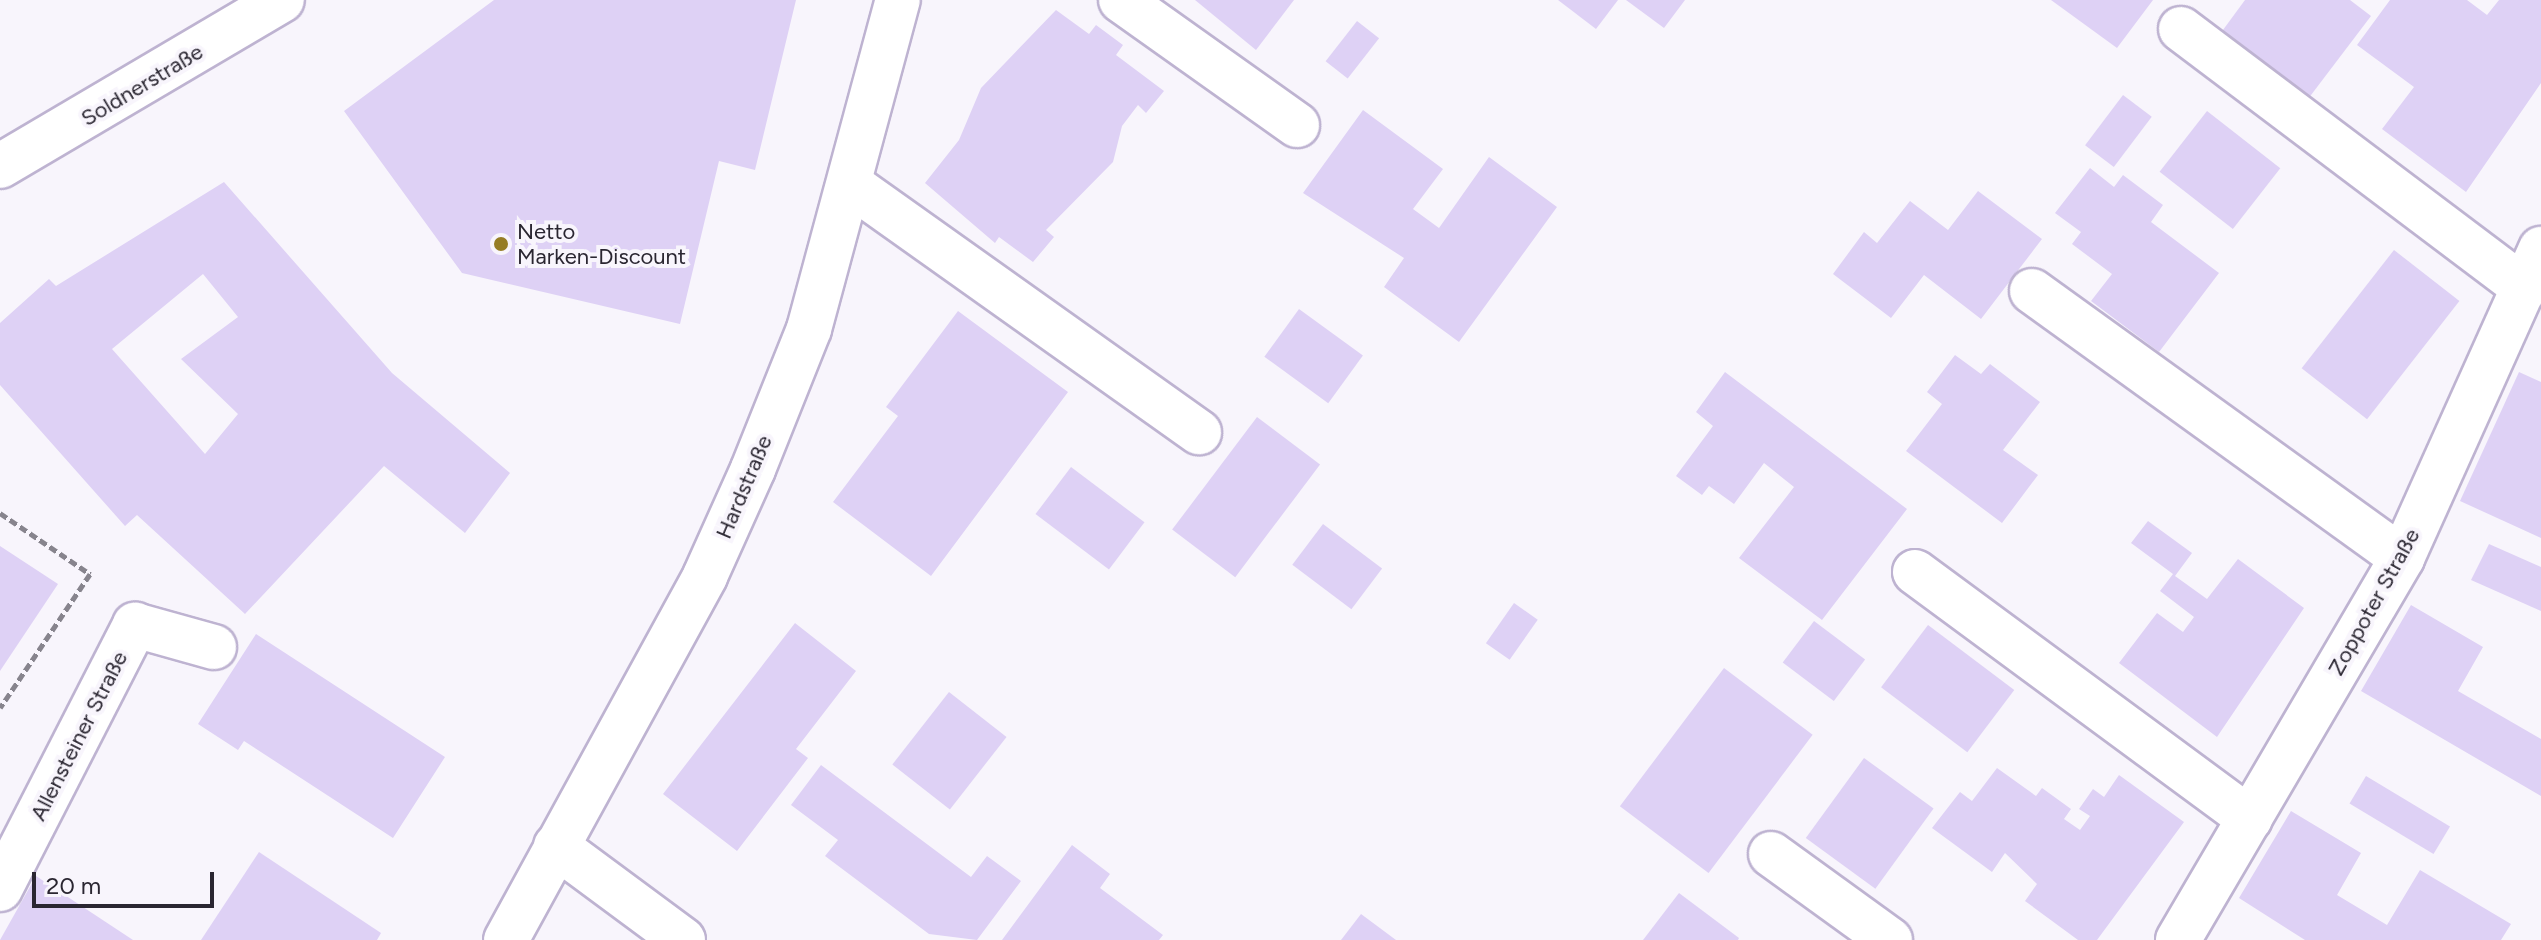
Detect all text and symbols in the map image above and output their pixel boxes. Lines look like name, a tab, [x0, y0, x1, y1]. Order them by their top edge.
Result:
street label: Soldnerstraße	[76, 38, 208, 132]
place label: Netto Marken-Discount	[517, 218, 686, 270]
marker: Netto Marken-Discount	[492, 235, 510, 253]
street label: Hardstraße	[710, 431, 778, 543]
street label: Zoppoter Straße	[2323, 524, 2425, 680]
street label: Allensteiner Straße	[25, 647, 133, 825]
scale bar	[36, 856, 218, 906]
text: 20 m	[46, 871, 101, 900]

